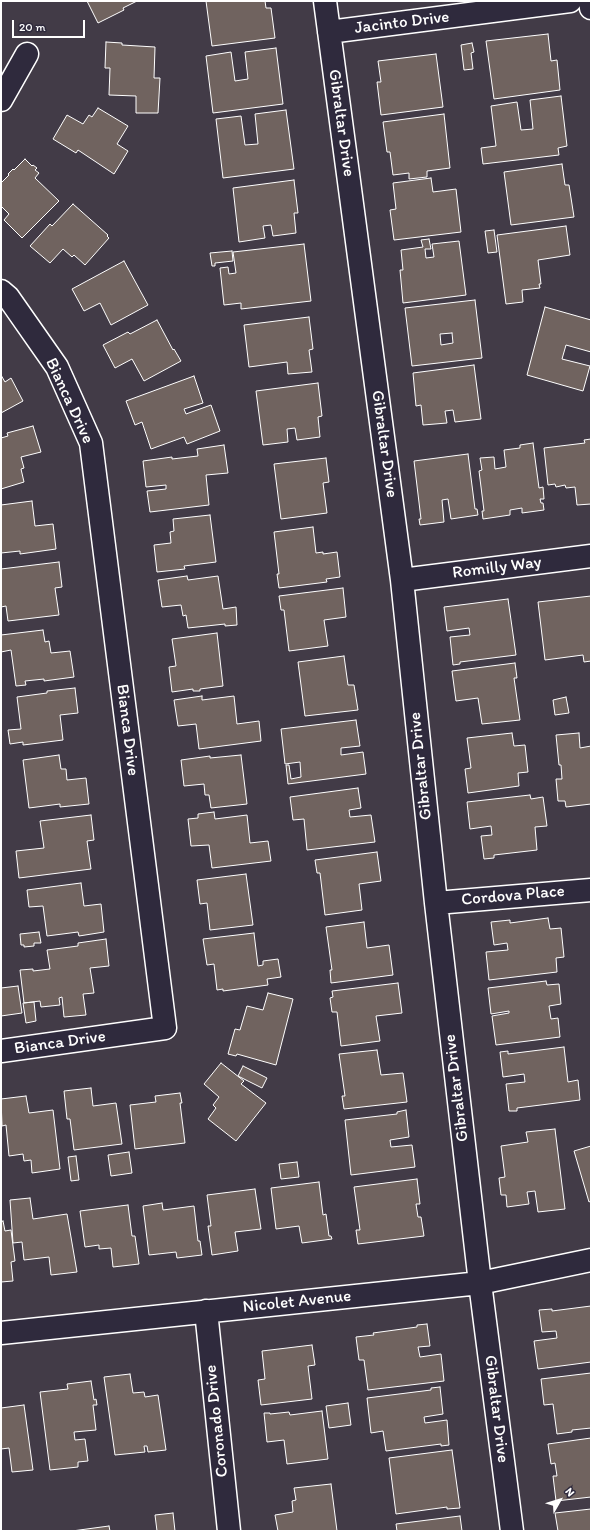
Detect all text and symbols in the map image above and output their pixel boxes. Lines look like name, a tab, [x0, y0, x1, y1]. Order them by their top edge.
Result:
street label: Jacinto Drive	[353, 7, 451, 39]
scale bar	[14, 12, 87, 38]
text: 20 m	[19, 20, 46, 34]
street label: Gibraltar Drive	[323, 68, 359, 178]
street label: Bianca Drive	[40, 355, 98, 447]
street label: Gibraltar Drive	[366, 389, 402, 499]
street label: Romilly Way	[451, 552, 543, 584]
street label: Bianca Drive	[111, 683, 143, 777]
street label: Gibraltar Drive	[405, 711, 437, 821]
street label: Cordova Place	[460, 881, 566, 911]
street label: Bianca Drive	[13, 1026, 107, 1060]
street label: Gibraltar Drive	[440, 1033, 474, 1143]
street label: Nicolet Avenue	[242, 1286, 352, 1318]
street label: Gibraltar Drive	[479, 1354, 513, 1464]
street label: Coronado Drive	[201, 1364, 233, 1478]
north arrow	[540, 1480, 580, 1520]
text: N	[562, 1485, 577, 1499]

